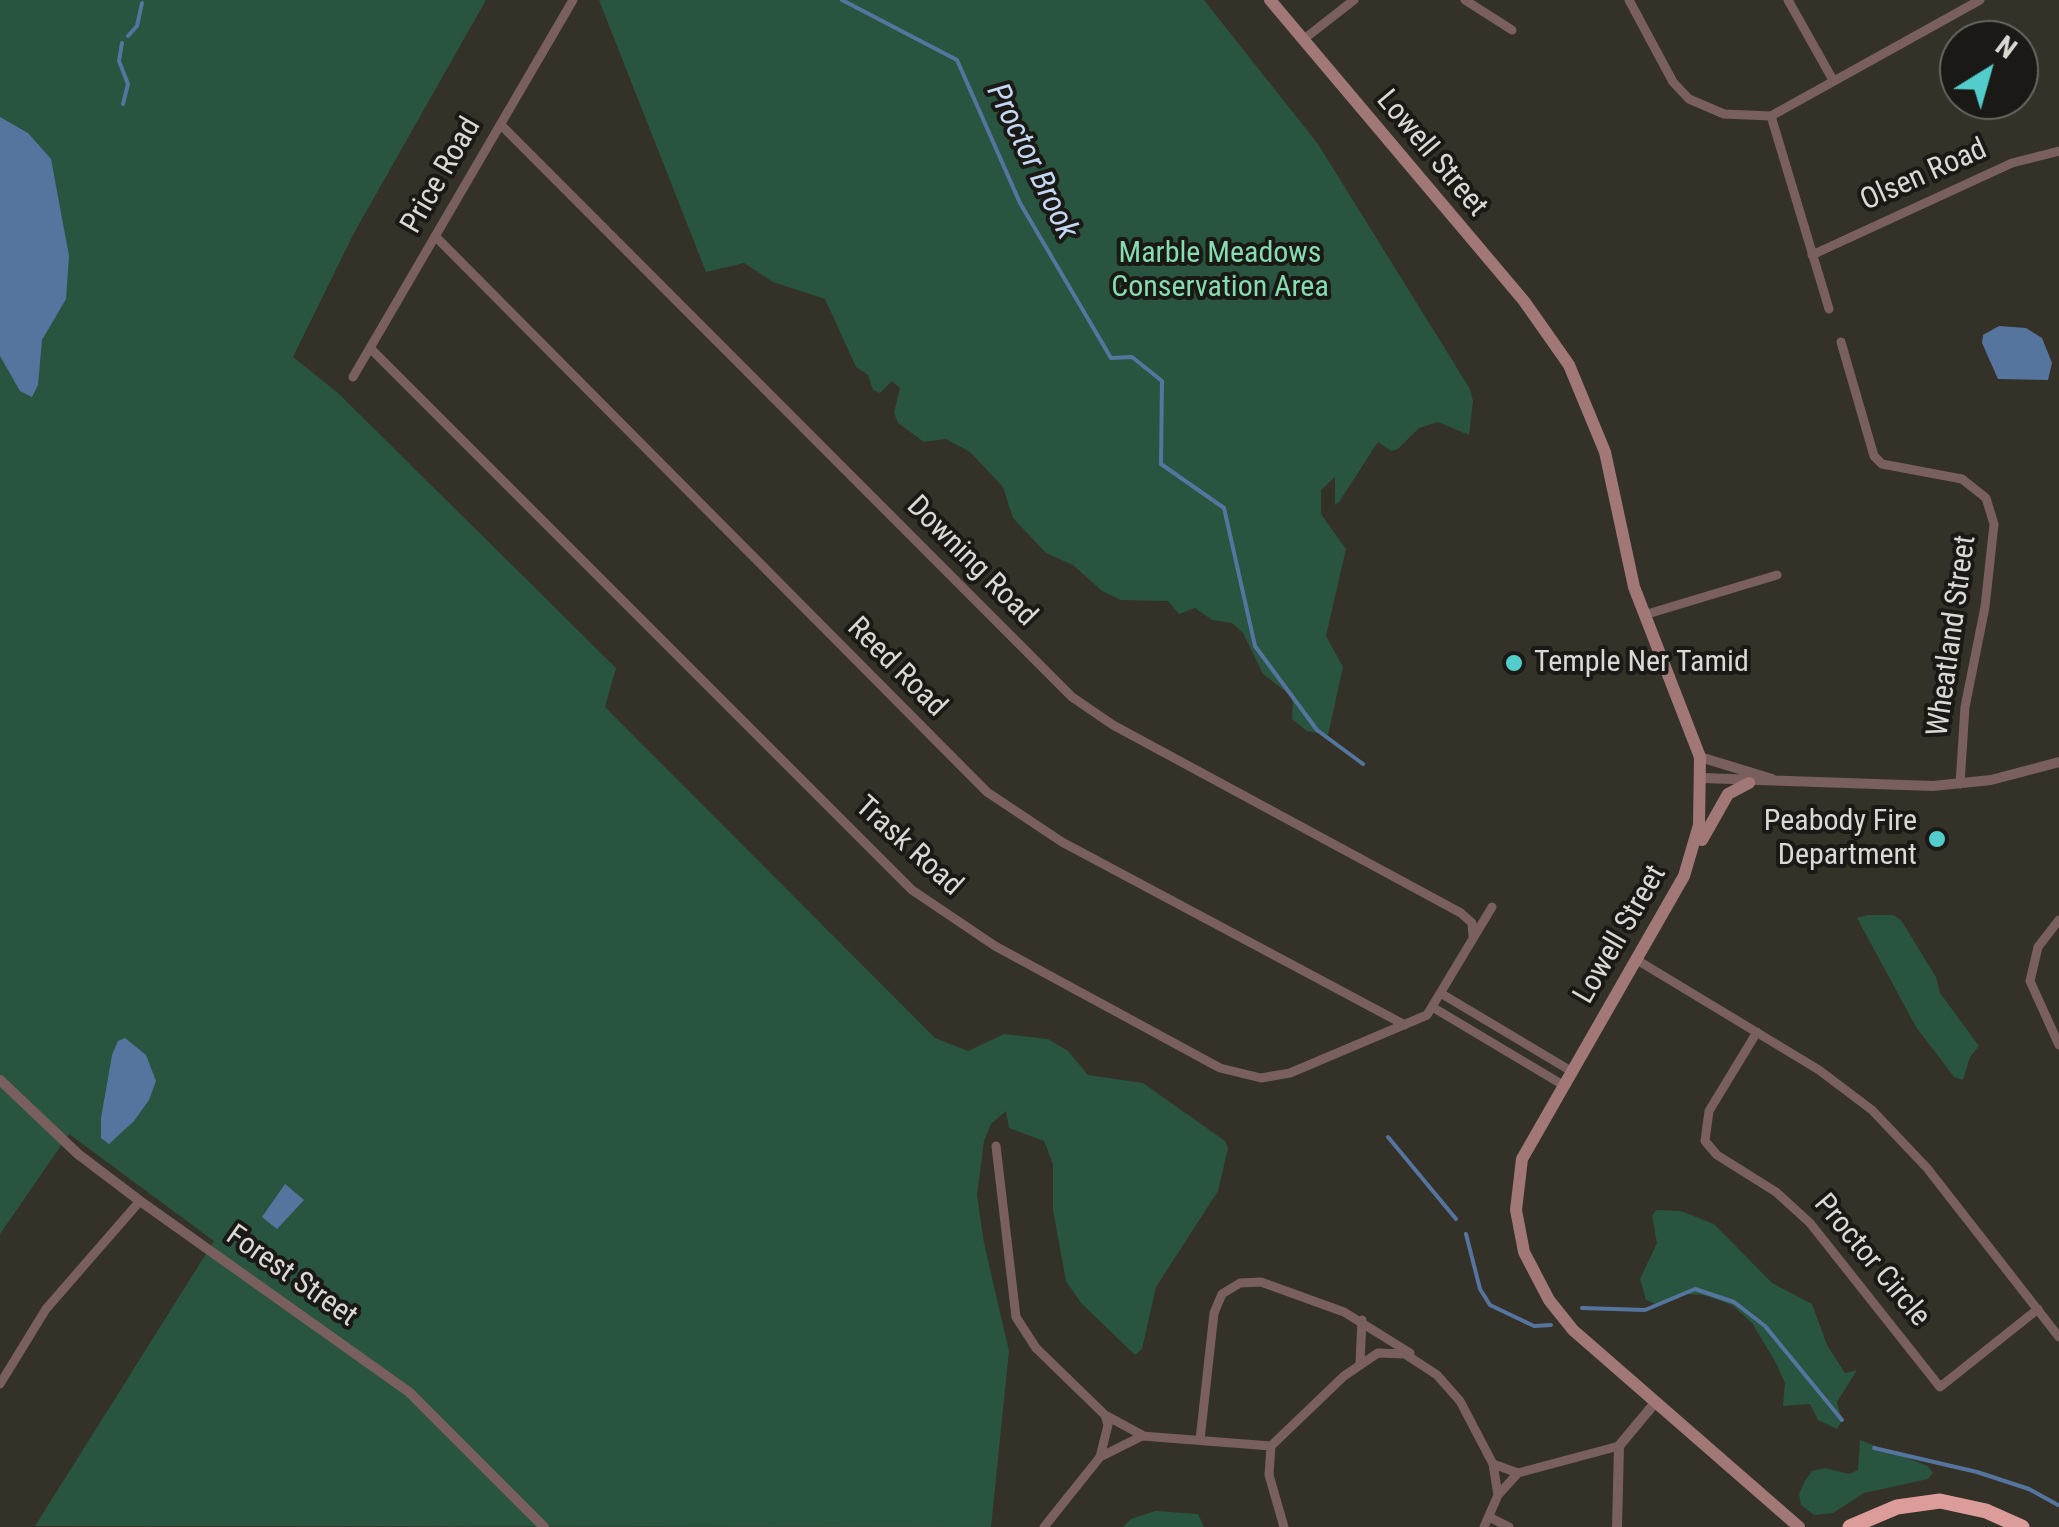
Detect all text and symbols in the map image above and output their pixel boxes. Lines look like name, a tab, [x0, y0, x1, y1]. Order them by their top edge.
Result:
north arrow	[1939, 20, 2039, 120]
text: N	[1989, 29, 2023, 66]
water label: Proctor Brook	[977, 78, 1085, 246]
street label: Lowell Street	[1368, 84, 1494, 224]
street label: Price Road	[394, 112, 490, 240]
street label: Olsen Road	[1855, 132, 1993, 220]
park label: Marble Meadows Conservation Area	[1111, 236, 1329, 306]
street label: Downing Road	[898, 489, 1044, 635]
street label: Wheatland Street	[1921, 533, 1985, 739]
street label: Reed Road	[839, 611, 953, 725]
place label: Temple Ner Tamid	[1534, 645, 1749, 681]
marker: Temple Ner Tamid	[1503, 652, 1525, 674]
street label: Trask Road	[847, 790, 969, 904]
place label: Peabody Fire Department	[1764, 804, 1917, 874]
marker: Peabody Fire Department	[1926, 828, 1948, 850]
street label: Lowell Street	[1567, 859, 1675, 1011]
street label: Proctor Circle	[1805, 1188, 1937, 1334]
street label: Forest Street	[218, 1219, 364, 1335]

